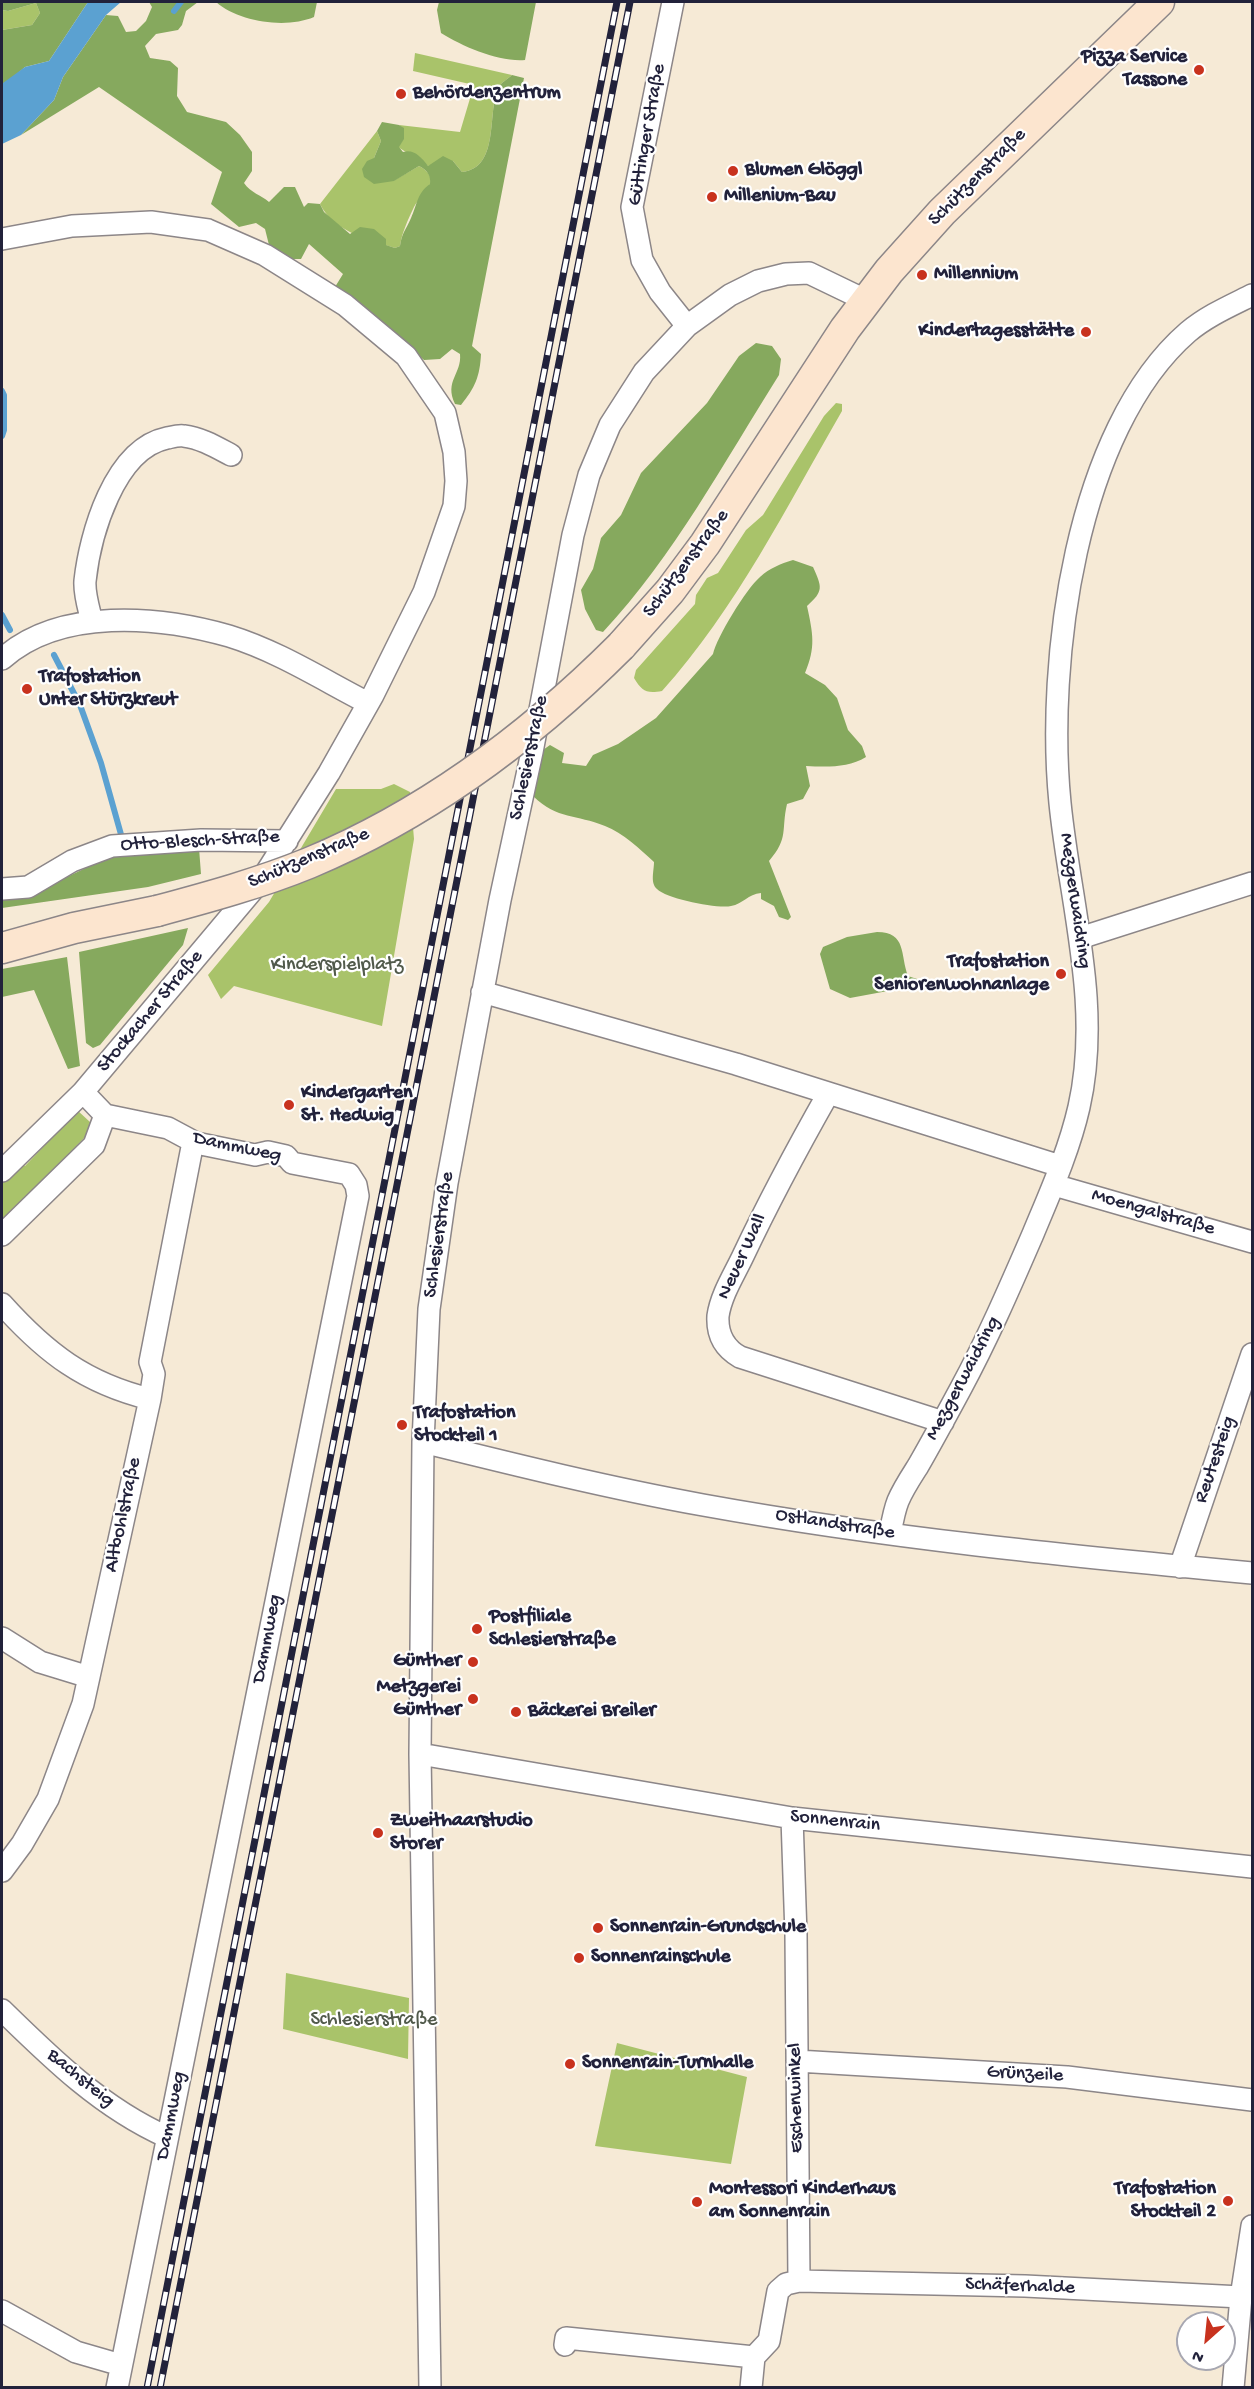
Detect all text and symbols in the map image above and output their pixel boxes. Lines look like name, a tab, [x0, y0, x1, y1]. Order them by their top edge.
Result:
place label: Pizza Service Tassone	[1081, 46, 1187, 93]
street label: Güttinger Straße	[624, 62, 672, 208]
marker: Pizza Service Tassone	[1192, 63, 1206, 77]
place label: Behördenzentrum	[413, 82, 561, 106]
marker: Behördenzentrum	[394, 87, 408, 101]
street label: Schützenstraße	[924, 124, 1032, 232]
place label: Blumen Glöggl	[745, 159, 862, 183]
marker: Blumen Glöggl	[726, 164, 740, 178]
place label: Millenium-Bau	[724, 185, 836, 209]
marker: Millenium-Bau	[705, 190, 719, 204]
place label: Millennium	[934, 263, 1018, 287]
marker: Millennium	[915, 268, 929, 282]
place label: Kindertagesstätte	[918, 320, 1074, 344]
marker: Kindertagesstätte	[1079, 325, 1093, 339]
street label: Schützenstraße	[639, 505, 735, 623]
place label: Trafostation Unter Stürzkreut	[39, 666, 177, 713]
marker: Trafostation Unter Stürzkreut	[20, 682, 34, 696]
street label: Schlesierstraße	[505, 693, 555, 823]
street label: Schützenstraße	[245, 823, 373, 895]
street label: Otto-Blesch-Straße	[120, 826, 280, 858]
street label: Mezgerwaidring	[1053, 832, 1095, 970]
street label: Stockacher Straße	[93, 946, 209, 1078]
place label: Trafostation Seniorenwohnanlage	[874, 951, 1049, 998]
park label: Kinderspielplatz	[271, 954, 403, 978]
marker: Trafostation Seniorenwohnanlage	[1054, 967, 1068, 981]
place label: Kindergarten St. Hedwig	[301, 1082, 413, 1129]
marker: Kindergarten St. Hedwig	[282, 1098, 296, 1112]
street label: Dammweg	[191, 1127, 283, 1169]
street label: Schlesierstraße	[419, 1171, 461, 1299]
street label: Moengalstraße	[1089, 1184, 1217, 1242]
street label: Neuer Wall	[713, 1210, 773, 1304]
street label: Mezgerwaidring	[921, 1313, 1007, 1445]
place label: Trafostation Stockteil 1	[414, 1402, 515, 1449]
street label: Reutesteig	[1190, 1413, 1242, 1507]
marker: Trafostation Stockteil 1	[395, 1418, 409, 1432]
street label: Altbohlstraße	[100, 1455, 148, 1575]
street label: Ostlandstraße	[774, 1504, 896, 1546]
street label: Dammweg	[248, 1593, 288, 1685]
place label: Postfiliale Schlesierstraße	[489, 1606, 616, 1653]
marker: Postfiliale Schlesierstraße	[470, 1622, 484, 1636]
place label: Günther	[393, 1650, 461, 1674]
marker: Günther	[466, 1655, 480, 1669]
place label: Metzgerei Günther	[376, 1676, 461, 1723]
marker: Metzgerei Günther	[466, 1692, 480, 1706]
place label: Bäckerei Breiler	[528, 1700, 656, 1724]
marker: Bäckerei Breiler	[509, 1705, 523, 1719]
street label: Sonnenrain	[789, 1805, 881, 1839]
place label: Zweithaarstudio Storer	[390, 1810, 533, 1857]
marker: Zweithaarstudio Storer	[371, 1826, 385, 1840]
place label: Sonnenrain-Grundschule	[610, 1916, 806, 1940]
marker: Sonnenrain-Grundschule	[591, 1921, 605, 1935]
place label: Sonnenrainschule	[591, 1946, 731, 1970]
marker: Sonnenrainschule	[572, 1951, 586, 1965]
park label: Schlesierstraße	[311, 2009, 437, 2033]
street label: Eschenwinkel	[784, 2043, 810, 2153]
street label: Bachsteig	[41, 2044, 119, 2114]
place label: Sonnenrain-Turnhalle	[582, 2052, 753, 2076]
marker: Sonnenrain-Turnhalle	[563, 2057, 577, 2071]
street label: Grünzeile	[986, 2061, 1064, 2089]
street label: Dammweg	[152, 2070, 192, 2162]
place label: Montessori Kinderhaus am Sonnenrain	[709, 2178, 895, 2225]
place label: Trafostation Stockteil 2	[1115, 2178, 1216, 2225]
marker: Trafostation Stockteil 2	[1221, 2194, 1235, 2208]
marker: Montessori Kinderhaus am Sonnenrain	[690, 2195, 704, 2209]
street label: Schäferhalde	[965, 2273, 1075, 2301]
north arrow	[1176, 2311, 1236, 2371]
text: N	[1190, 2345, 1207, 2367]

